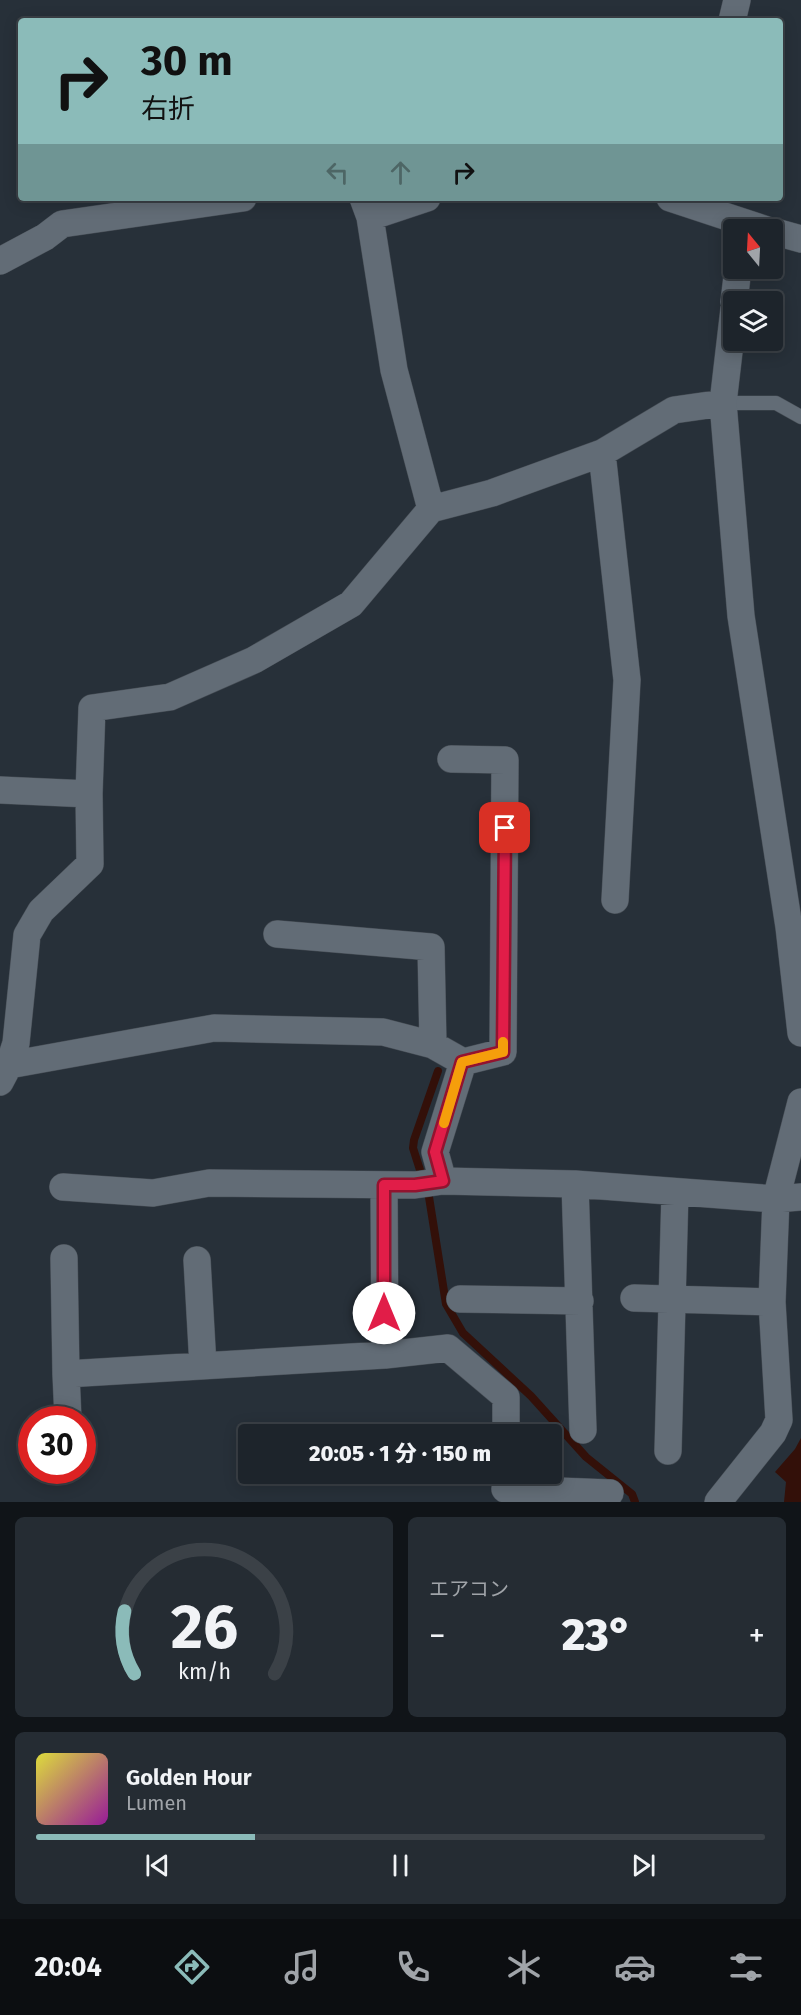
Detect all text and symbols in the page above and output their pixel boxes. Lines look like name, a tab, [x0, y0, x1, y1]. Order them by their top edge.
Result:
text: 30 m	[141, 36, 233, 86]
icon: right	[42, 42, 120, 120]
text: 右折	[141, 93, 195, 125]
icon: left	[321, 156, 354, 189]
icon: ahead	[384, 156, 417, 189]
icon: right	[447, 156, 480, 189]
north arrow	[723, 219, 783, 279]
map controls	[723, 219, 783, 351]
button: layers	[723, 291, 783, 351]
pin	[479, 802, 530, 853]
icon: arrive	[488, 811, 521, 844]
position arrow	[352, 1281, 416, 1345]
speed limit sign: 30	[18, 1406, 96, 1484]
text: 20:05 · 1 分 · 150 m	[309, 1440, 491, 1467]
text: エアコン	[429, 1577, 509, 1601]
text: 26	[170, 1590, 238, 1665]
text: 23°	[562, 1608, 632, 1662]
text: −	[429, 1616, 446, 1656]
text: +	[749, 1616, 765, 1656]
text: km/h	[177, 1659, 231, 1685]
text: Golden Hour	[126, 1764, 252, 1791]
text: Lumen	[126, 1791, 187, 1815]
icon: previous	[141, 1849, 174, 1882]
icon: pause	[384, 1849, 417, 1882]
icon: next	[627, 1849, 660, 1882]
icon: directions	[171, 1946, 213, 1988]
icon: music	[281, 1946, 323, 1988]
icon: phone	[392, 1946, 434, 1988]
icon: climate	[503, 1946, 545, 1988]
icon: car	[614, 1946, 656, 1988]
icon: filters	[725, 1946, 767, 1988]
text: 20:04	[34, 1951, 102, 1983]

